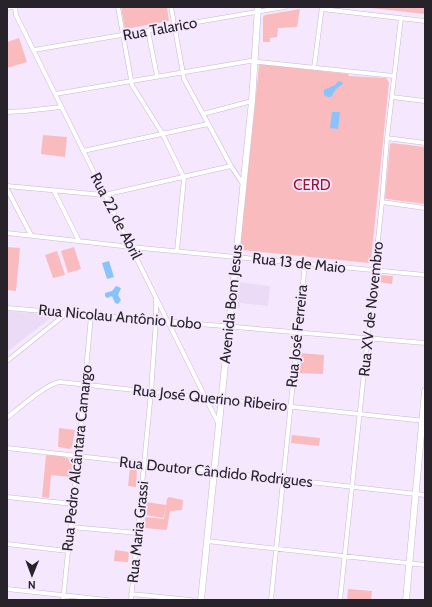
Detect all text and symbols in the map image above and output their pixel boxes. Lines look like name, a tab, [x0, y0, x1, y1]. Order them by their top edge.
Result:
street label: Rua Talarico	[121, 14, 199, 44]
street label: Rua 22 de Abril	[86, 170, 146, 263]
park label: CERD	[293, 176, 331, 194]
street label: Rua XV de Novembro	[355, 241, 387, 377]
street label: Avenida Bom Jesus	[216, 244, 246, 364]
street label: Rua 13 de Maio	[251, 249, 347, 277]
street label: Rua José Ferreira	[283, 283, 311, 388]
street label: Rua Nicolau Antônio Lobo	[38, 301, 202, 333]
street label: Rua Pedro Alcântara Camargo	[58, 364, 96, 552]
street label: Rua José Querino Ribeiro	[132, 381, 288, 415]
street label: Rua Doutor Cândido Rodrigues	[118, 453, 314, 491]
street label: Rua Maria Grassi	[124, 480, 152, 584]
north arrow	[12, 555, 52, 595]
text: N	[28, 578, 36, 592]

